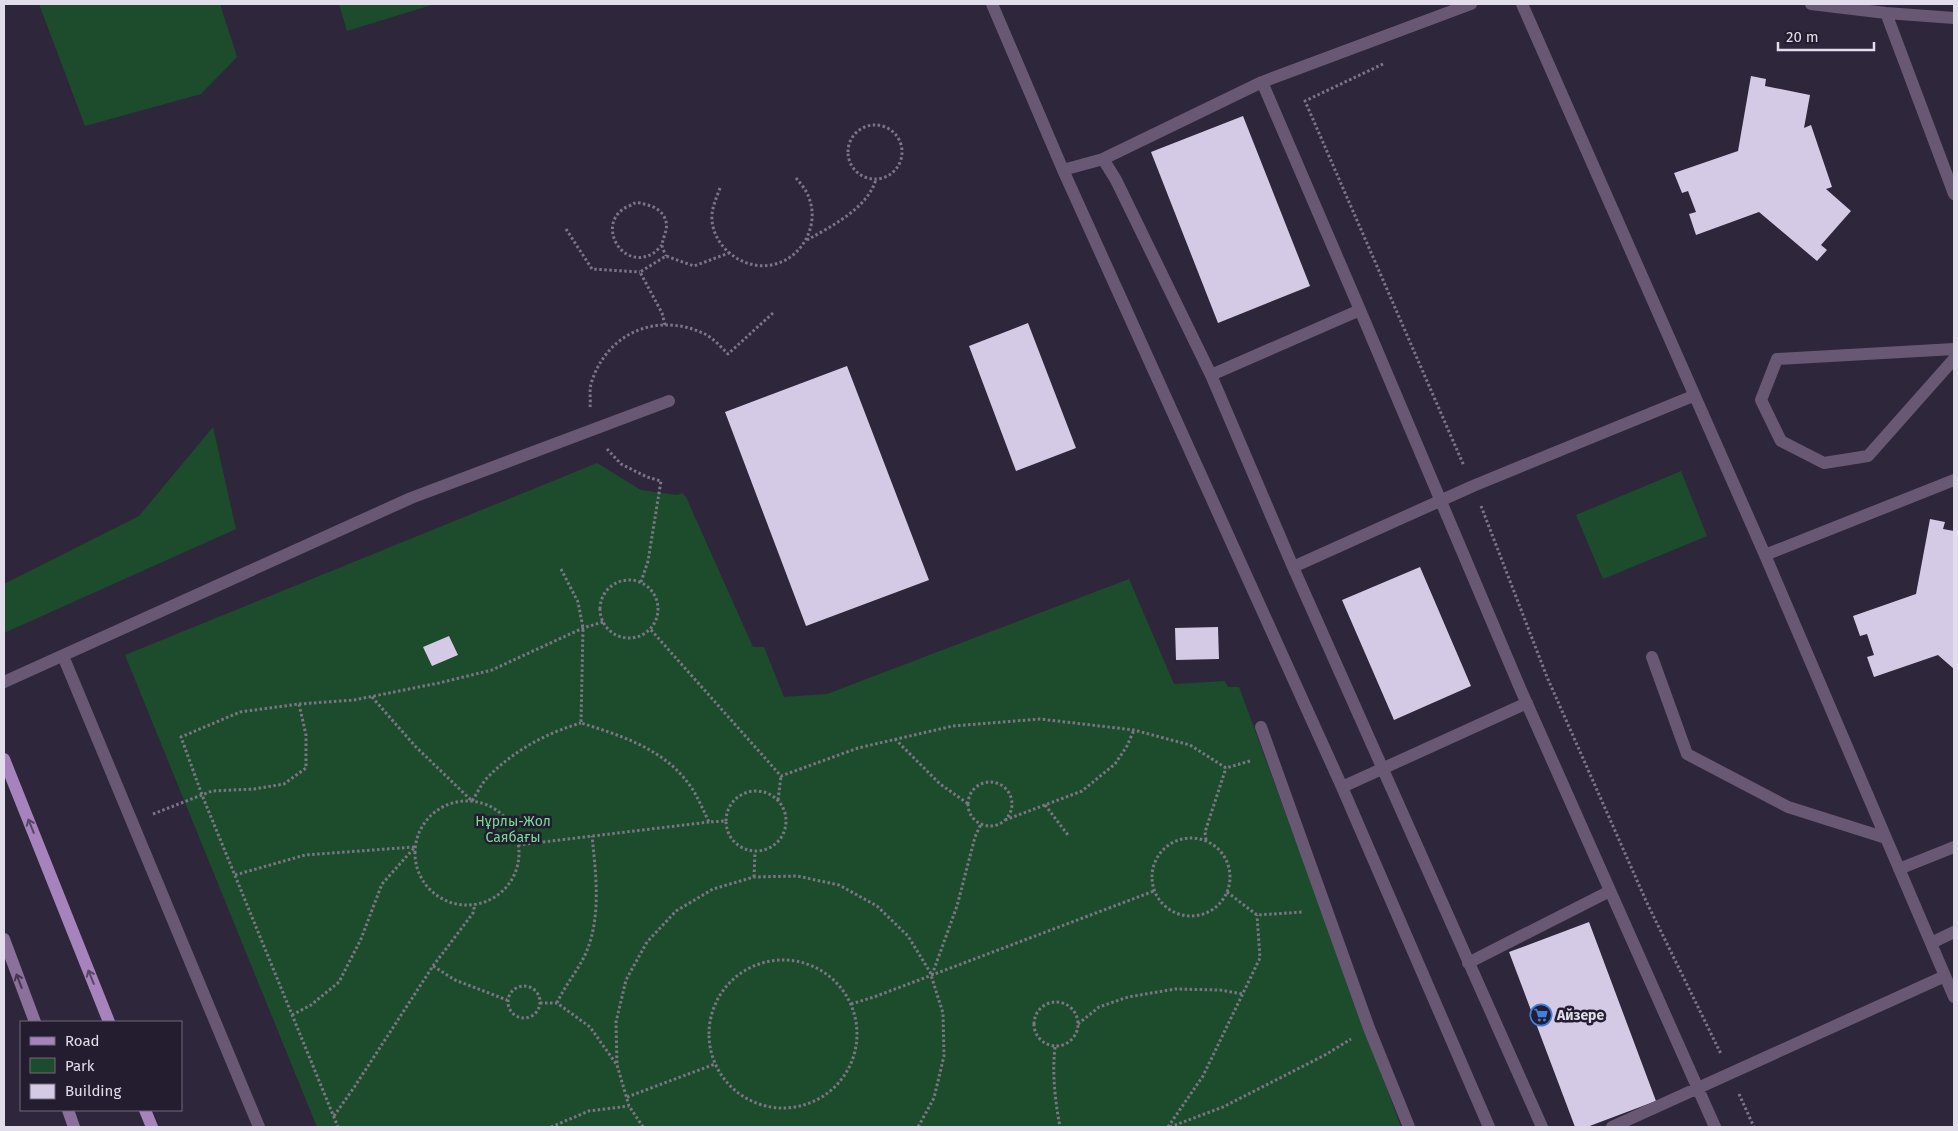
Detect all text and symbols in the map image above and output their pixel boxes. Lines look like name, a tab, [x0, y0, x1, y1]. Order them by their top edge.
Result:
scale bar	[1778, 20, 1874, 52]
text: 20 m	[1786, 28, 1819, 46]
park label: Нұрлы-Жол Саябағы	[475, 813, 551, 846]
one-way arrow	[25, 819, 35, 834]
one-way arrow	[86, 970, 96, 985]
one-way arrow	[14, 974, 23, 989]
supermarket icon: Айзере	[1529, 1003, 1553, 1027]
place label: Айзере	[1556, 1007, 1604, 1024]
legend	[20, 1021, 182, 1111]
text: Road	[65, 1032, 100, 1050]
text: Park	[65, 1057, 95, 1075]
text: Building	[65, 1082, 121, 1100]

